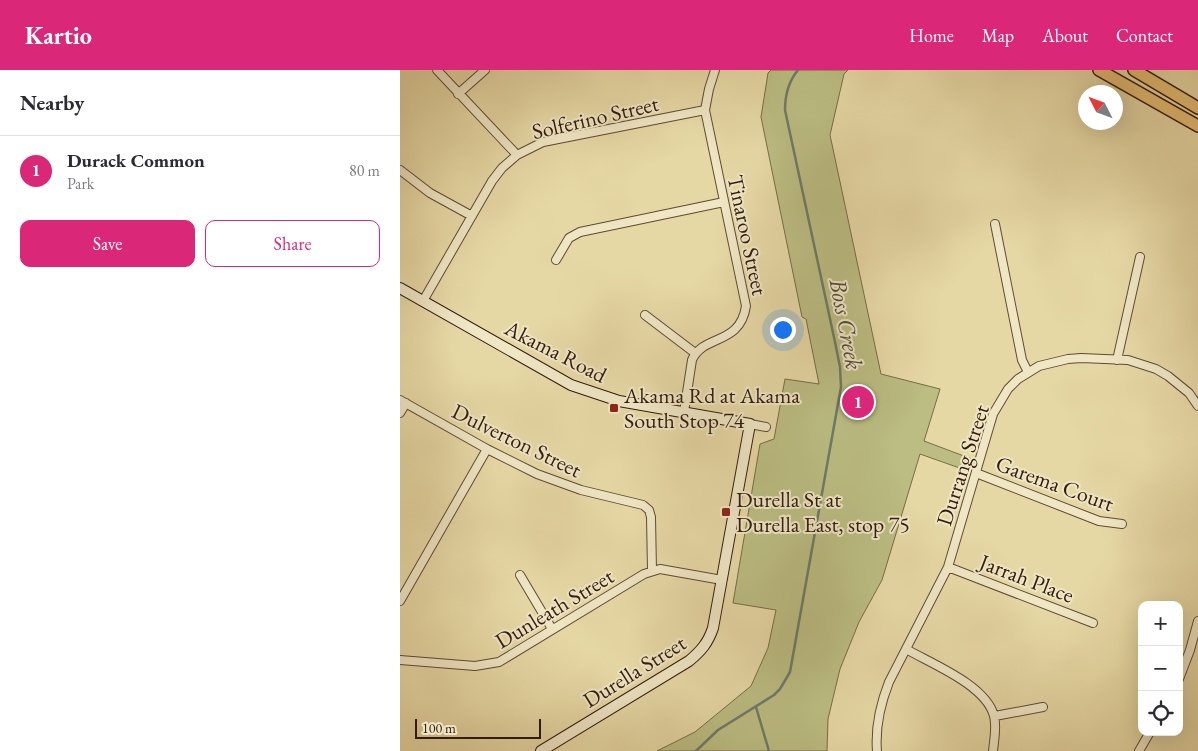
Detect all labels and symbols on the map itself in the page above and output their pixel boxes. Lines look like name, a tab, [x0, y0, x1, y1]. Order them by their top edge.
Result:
north arrow	[1078, 85, 1123, 130]
street label: Solferino Street	[529, 89, 661, 146]
street label: Tinaroo Street	[721, 172, 774, 298]
water label: Boss Creek	[822, 275, 870, 372]
street label: Akama Road	[499, 313, 612, 390]
your location	[770, 317, 796, 343]
place label: Akama Rd at Akama South Stop 74	[623, 381, 800, 435]
pin: 1	[842, 383, 874, 421]
street label: Dulverton Street	[447, 397, 586, 484]
street label: Durrang Street	[929, 401, 996, 529]
marker: Akama Rd at Akama South Stop 74	[608, 402, 620, 414]
street label: Garema Court	[992, 449, 1118, 518]
place label: Durella St at Durella East, stop 75	[736, 485, 910, 539]
marker: Durella St at Durella East, stop 75	[720, 506, 732, 518]
street label: Jarrah Place	[974, 547, 1079, 610]
street label: Dunleath Street	[490, 562, 619, 655]
street label: Durella Street	[577, 628, 691, 715]
scale bar	[415, 716, 541, 739]

